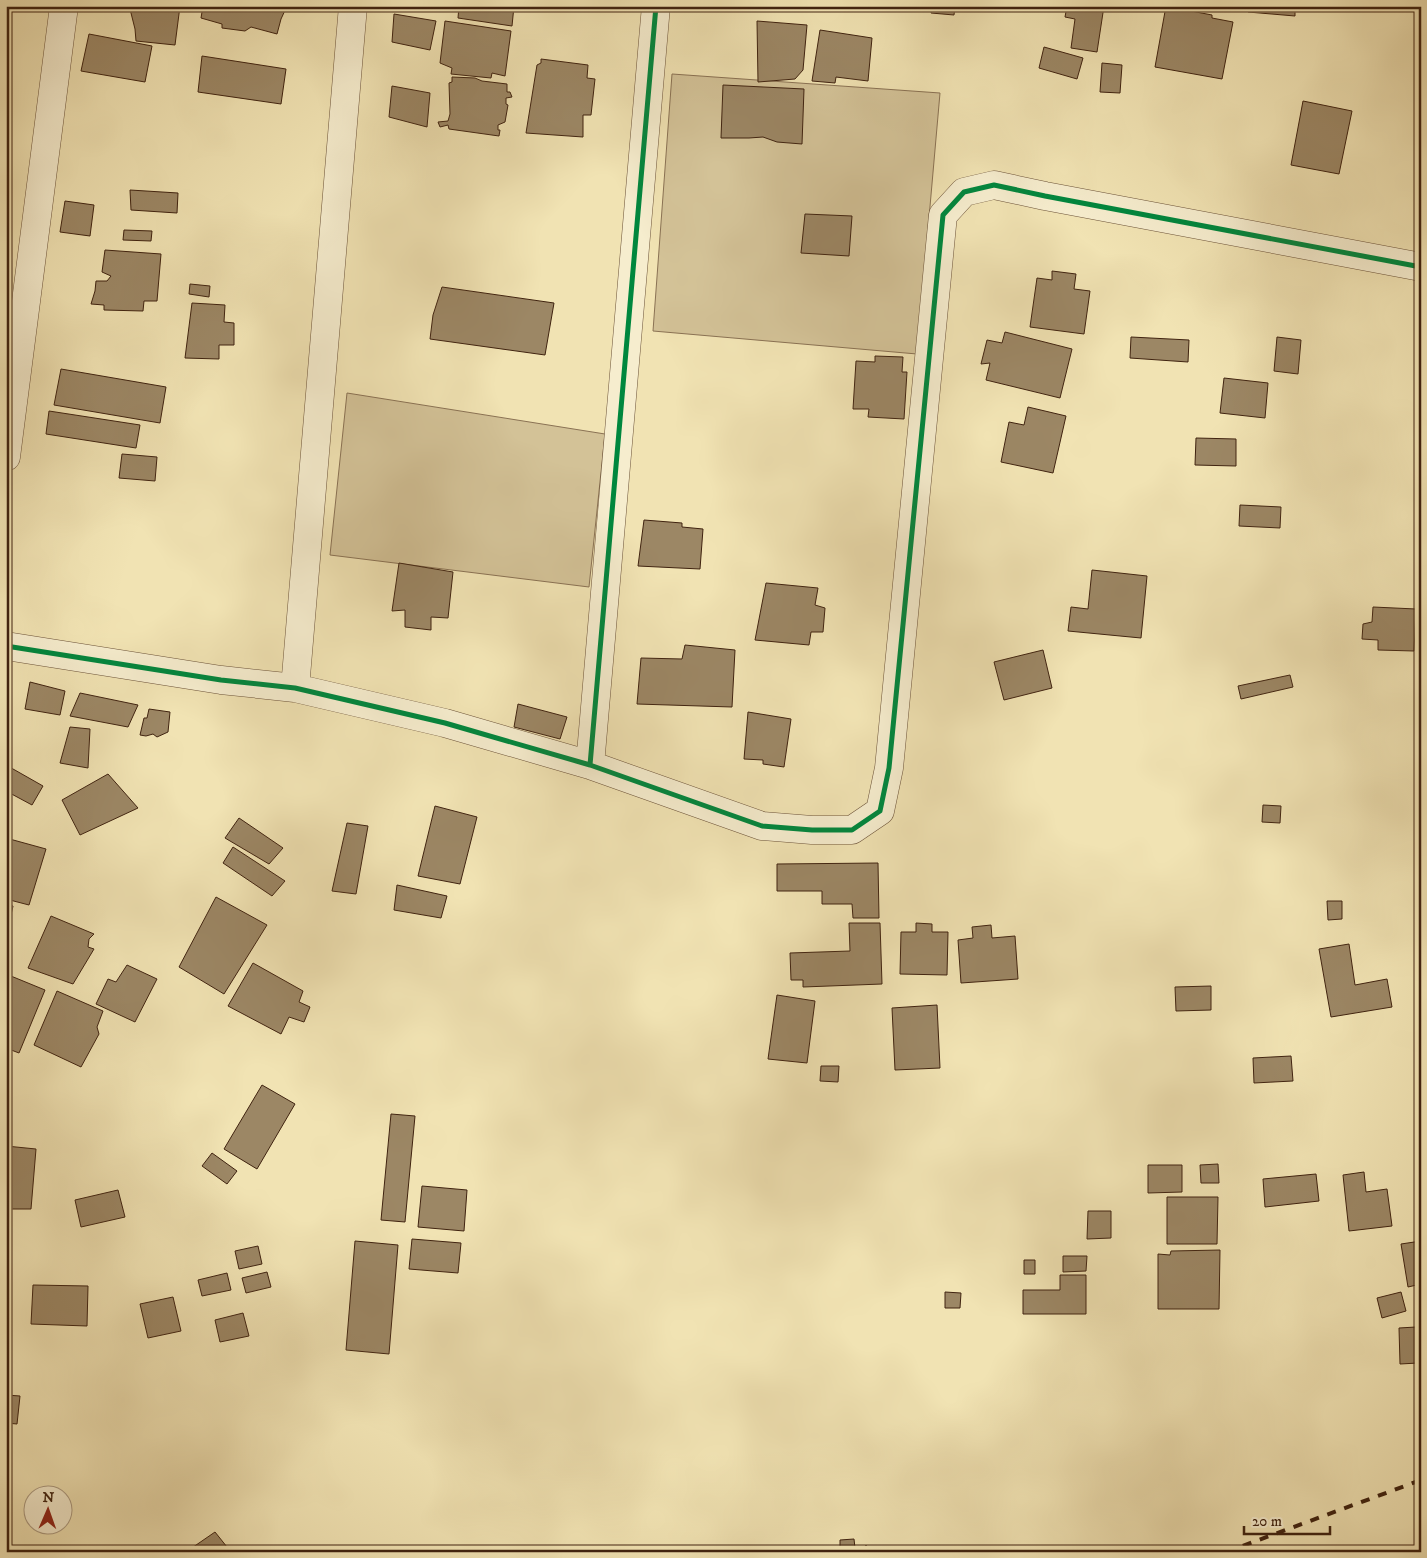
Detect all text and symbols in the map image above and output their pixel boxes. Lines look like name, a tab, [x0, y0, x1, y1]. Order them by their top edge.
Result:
north arrow	[22, 1486, 72, 1536]
text: N	[42, 1489, 55, 1507]
scale bar	[1244, 1503, 1331, 1535]
text: 20 m	[1252, 1512, 1282, 1531]

